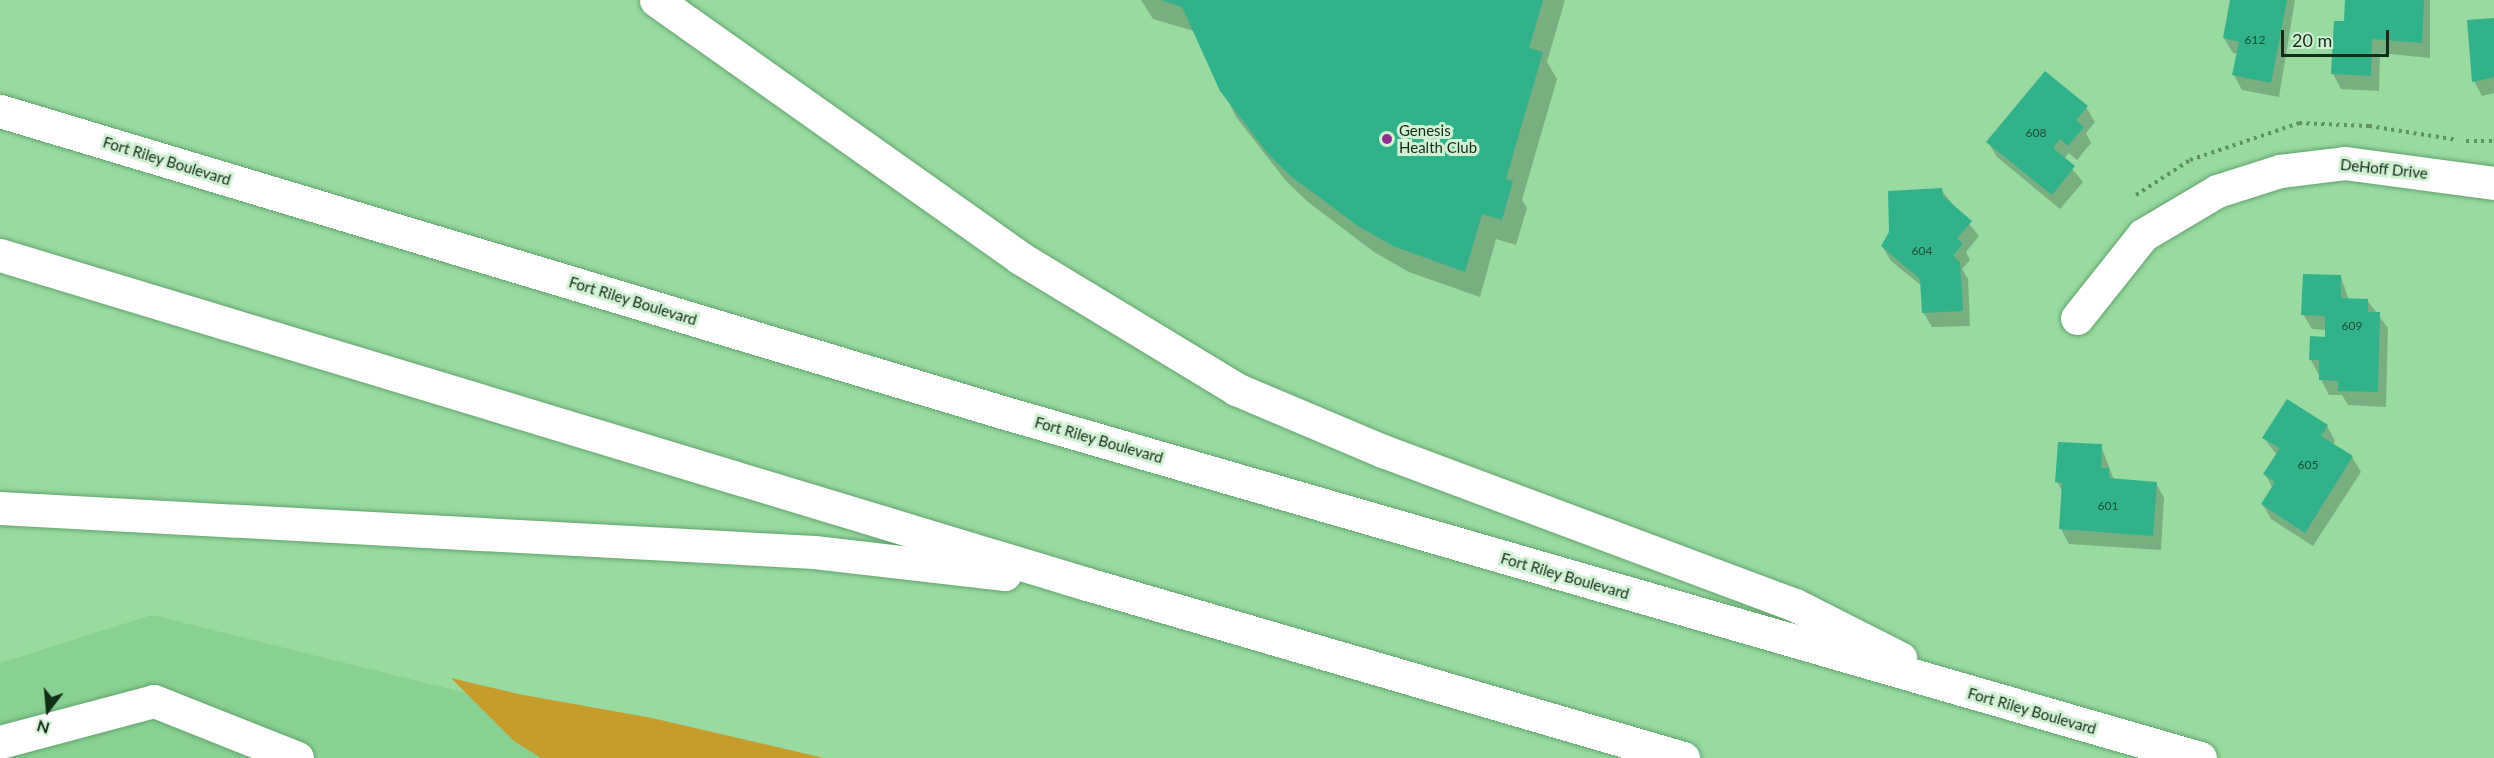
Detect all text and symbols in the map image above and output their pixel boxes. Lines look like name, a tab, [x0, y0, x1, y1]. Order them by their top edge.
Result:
scale bar	[2284, 18, 2392, 56]
text: 20 m	[2292, 29, 2332, 51]
house number: 612	[2245, 33, 2265, 47]
place label: Genesis Health Club	[1399, 121, 1477, 156]
house number: 608	[2026, 126, 2046, 140]
marker: Genesis Health Club	[1380, 132, 1394, 146]
street label: Fort Riley Boulevard	[101, 133, 233, 189]
street label: DeHoff Drive	[2339, 155, 2429, 183]
house number: 604	[1912, 244, 1932, 258]
street label: Fort Riley Boulevard	[567, 273, 699, 329]
house number: 609	[2342, 319, 2362, 333]
street label: Fort Riley Boulevard	[1033, 413, 1165, 467]
house number: 605	[2298, 458, 2318, 472]
house number: 601	[2098, 499, 2118, 513]
street label: Fort Riley Boulevard	[1499, 549, 1631, 603]
north arrow	[18, 680, 78, 740]
street label: Fort Riley Boulevard	[1966, 684, 2098, 738]
text: N	[34, 717, 51, 739]

